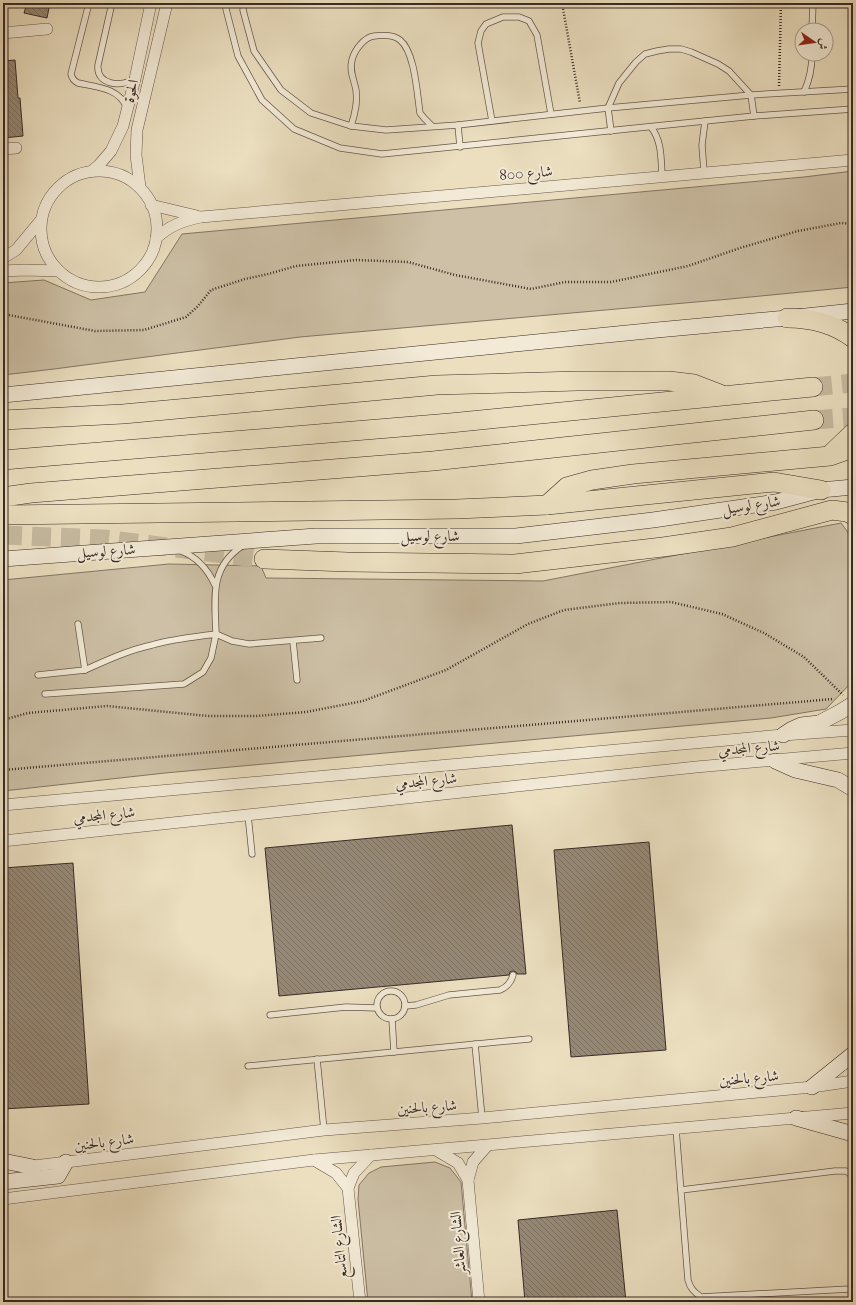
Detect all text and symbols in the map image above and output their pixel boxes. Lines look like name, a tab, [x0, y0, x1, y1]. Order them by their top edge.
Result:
north arrow	[794, 22, 834, 62]
text: ش	[816, 37, 831, 51]
street label: الحوة	[120, 78, 142, 104]
street label: شارع 800	[499, 162, 554, 188]
street label: شارع لوسيل	[721, 492, 782, 522]
street label: شارع لوسيل	[401, 527, 459, 549]
street label: شارع لوسيل	[76, 540, 136, 566]
street label: شارع المجدمي	[717, 736, 781, 764]
street label: شارع المجدمي	[394, 769, 458, 797]
street label: شارع المجدمي	[72, 803, 136, 831]
street label: شارع بالحنين	[718, 1066, 780, 1094]
street label: شارع بالحنين	[396, 1096, 458, 1122]
street label: شارع بالحنين	[73, 1129, 135, 1159]
street label: الشارع العاشر	[446, 1210, 474, 1277]
street label: الشارع التاسع	[327, 1214, 356, 1280]

